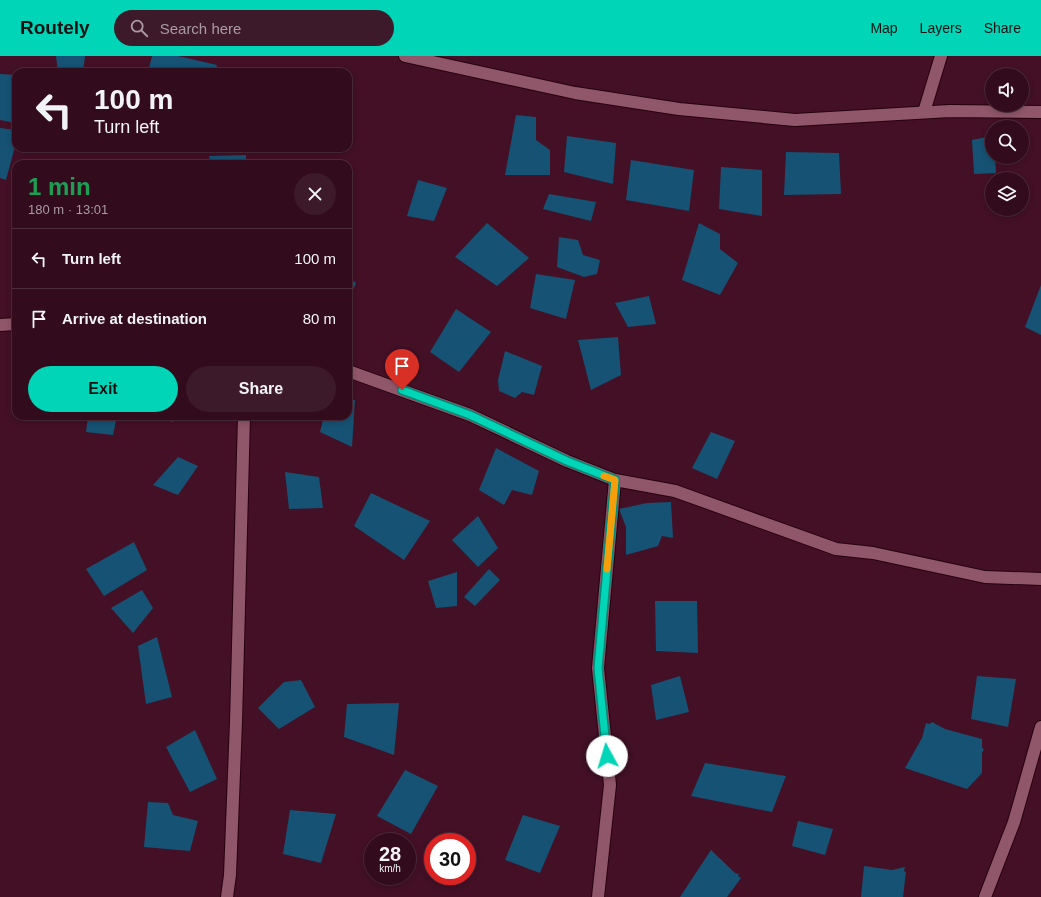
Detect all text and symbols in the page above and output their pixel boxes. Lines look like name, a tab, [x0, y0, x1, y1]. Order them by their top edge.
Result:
search box	[114, 10, 394, 46]
text: Routely	[20, 17, 90, 38]
icon: search	[128, 17, 150, 39]
text: Search here	[160, 20, 241, 37]
text: Map	[870, 20, 898, 36]
text: Layers	[920, 20, 962, 36]
text: Share	[984, 20, 1021, 36]
map controls	[985, 68, 1029, 216]
button: sound	[985, 68, 1029, 112]
icon: left	[28, 84, 80, 136]
text: 100 m	[94, 84, 173, 115]
text: Turn left	[94, 117, 159, 137]
button: search	[985, 120, 1029, 164]
button: layers	[985, 172, 1029, 216]
text: 1 min	[28, 173, 91, 200]
button: close	[294, 173, 336, 215]
text: 180 m · 13:01	[28, 202, 108, 217]
icon: left	[28, 248, 50, 270]
text: Turn left	[62, 250, 121, 267]
text: 100 m	[294, 250, 336, 267]
icon: arrive	[28, 308, 50, 330]
text: Arrive at destination	[62, 310, 207, 327]
text: 80 m	[303, 310, 336, 327]
pin	[385, 349, 419, 390]
icon: arrive	[391, 355, 413, 377]
button: Exit	[28, 366, 178, 412]
button: Share	[186, 366, 336, 412]
position arrow	[586, 735, 628, 777]
speed limit sign: 30	[424, 833, 476, 885]
text: 28	[379, 843, 401, 865]
text: km/h	[379, 863, 401, 874]

